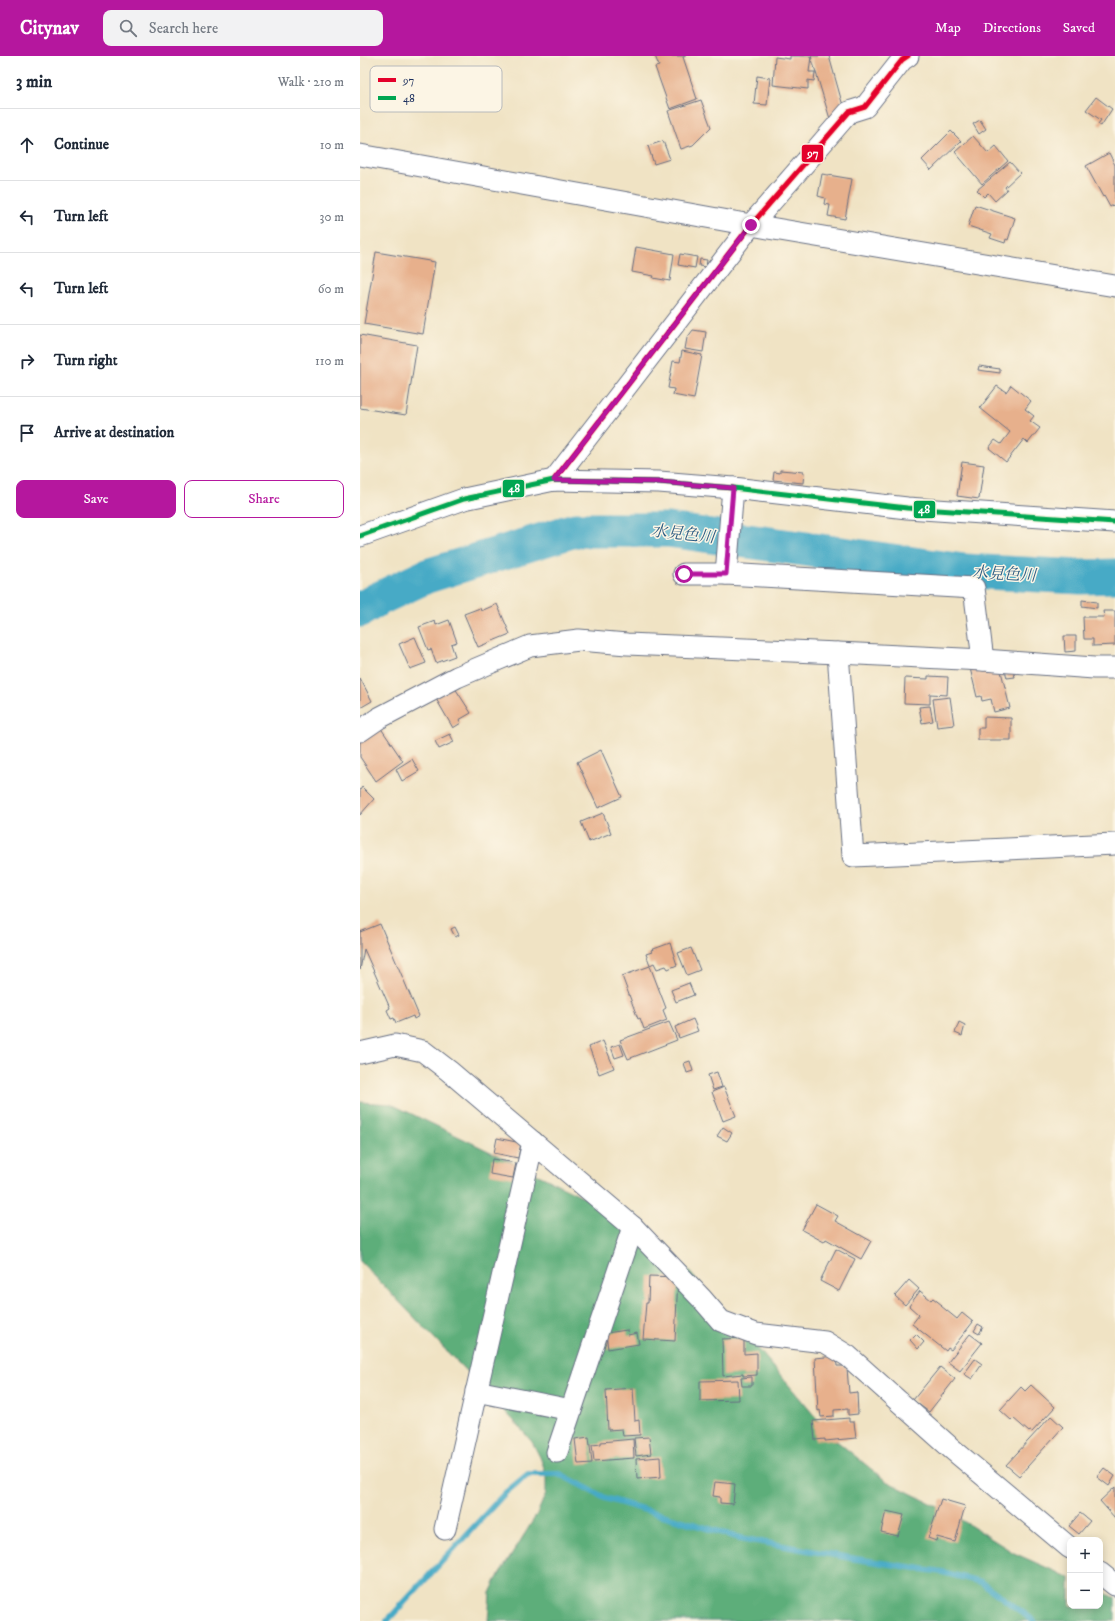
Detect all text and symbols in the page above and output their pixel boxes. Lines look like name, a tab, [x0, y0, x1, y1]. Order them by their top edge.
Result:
search box	[103, 10, 383, 46]
text: Citynav	[20, 17, 79, 40]
icon: search	[117, 17, 139, 39]
text: Search here	[149, 19, 218, 38]
text: Map	[935, 19, 961, 37]
text: Directions	[983, 19, 1041, 37]
text: Saved	[1063, 19, 1095, 37]
legend	[370, 66, 502, 112]
text: 3 min	[16, 71, 52, 93]
text: Walk · 210 m	[278, 74, 344, 90]
text: 97	[402, 74, 414, 88]
text: 48	[403, 92, 415, 106]
icon: ahead	[16, 134, 38, 156]
text: Continue	[54, 135, 109, 154]
text: 10 m	[320, 137, 344, 153]
line badge: 97	[801, 144, 824, 163]
text: 97	[806, 147, 819, 161]
icon: left	[16, 206, 38, 228]
text: Turn left	[54, 207, 108, 226]
text: 30 m	[320, 209, 344, 225]
route end	[742, 216, 760, 234]
icon: left	[16, 278, 38, 300]
text: Turn left	[54, 279, 108, 298]
text: 60 m	[318, 281, 344, 297]
icon: right	[16, 350, 38, 372]
text: Turn right	[54, 351, 117, 370]
text: 110 m	[315, 353, 344, 369]
icon: arrive	[16, 422, 38, 444]
text: Arrive at destination	[54, 423, 174, 442]
line badge: 48	[502, 479, 525, 498]
button: Save	[16, 480, 176, 518]
button: Share	[184, 480, 344, 518]
text: 48	[507, 482, 520, 496]
line badge: 48	[913, 500, 936, 519]
text: 48	[917, 503, 930, 517]
water label: 水見色川	[650, 521, 718, 547]
water label: 水見色川	[971, 562, 1038, 586]
route start	[675, 565, 693, 583]
map controls	[1067, 1537, 1103, 1609]
button: +	[1067, 1537, 1103, 1573]
button: −	[1067, 1573, 1103, 1609]

